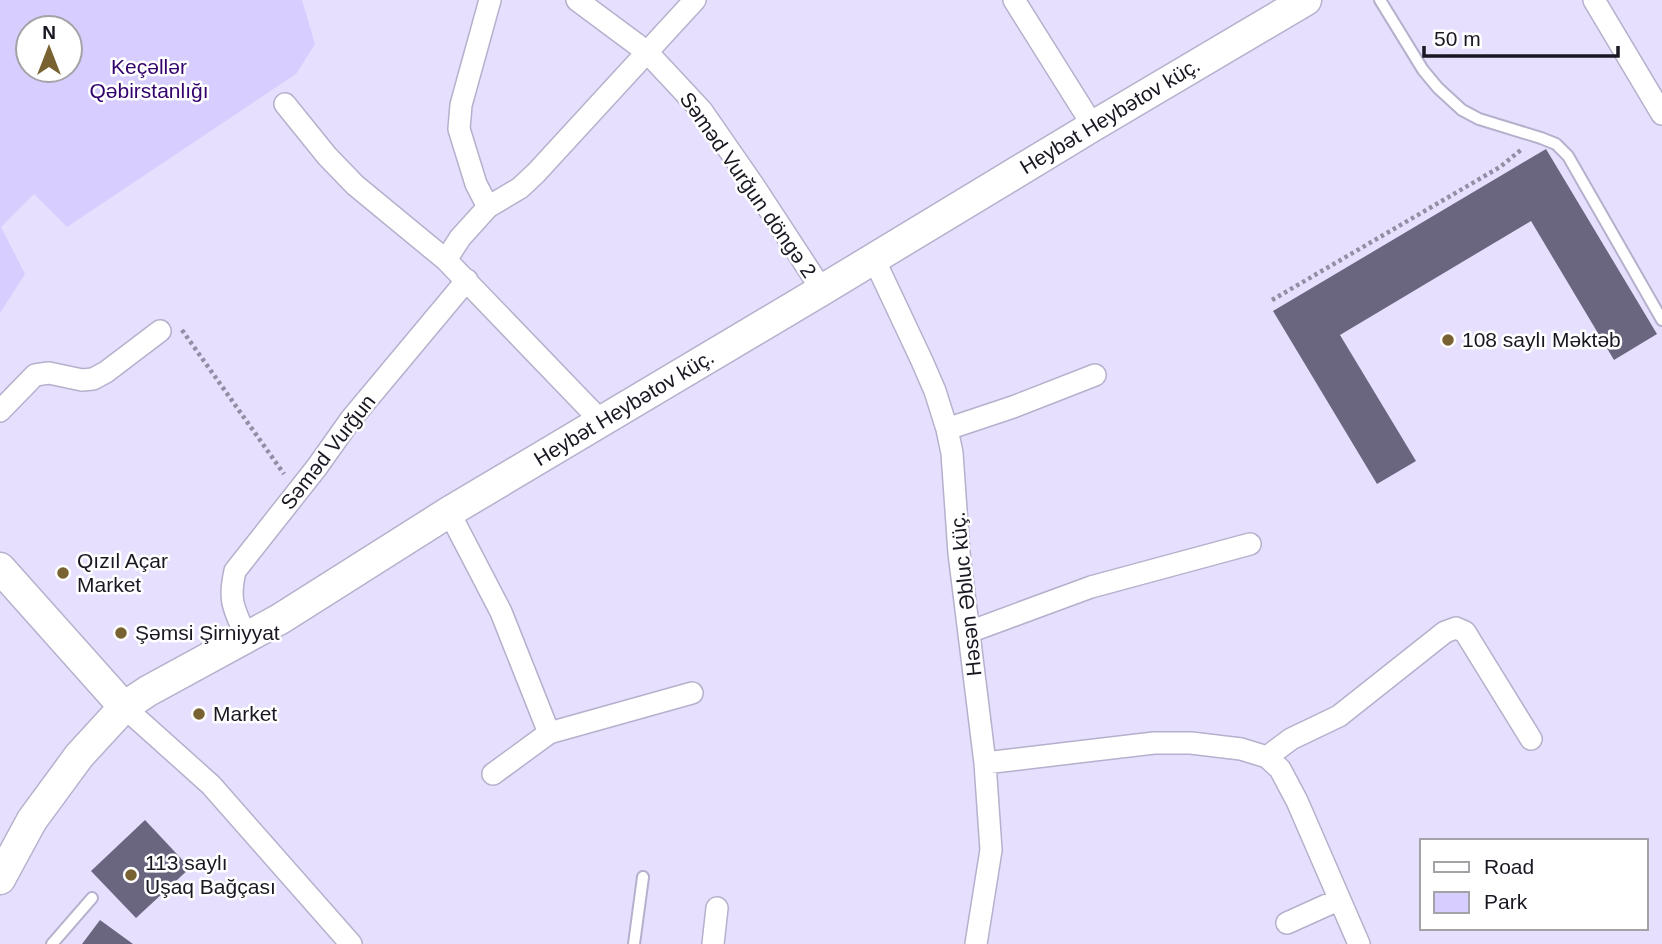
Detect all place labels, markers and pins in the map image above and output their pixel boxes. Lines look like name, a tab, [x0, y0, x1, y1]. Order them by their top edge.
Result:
place label: 108 saylı Məktəb	[1462, 328, 1621, 351]
marker: 108 saylı Məktəb	[1440, 332, 1456, 348]
place label: Qızıl Açar Market	[77, 549, 168, 596]
marker: Qızıl Açar Market	[55, 565, 71, 581]
place label: Şəmsi Şirniyyat	[135, 621, 280, 644]
marker: Şəmsi Şirniyyat	[113, 625, 129, 641]
place label: Market	[213, 702, 277, 725]
marker: Market	[191, 706, 207, 722]
place label: 113 saylı Uşaq Bağçası	[145, 851, 276, 898]
marker: 113 saylı Uşaq Bağçası	[123, 867, 139, 883]

